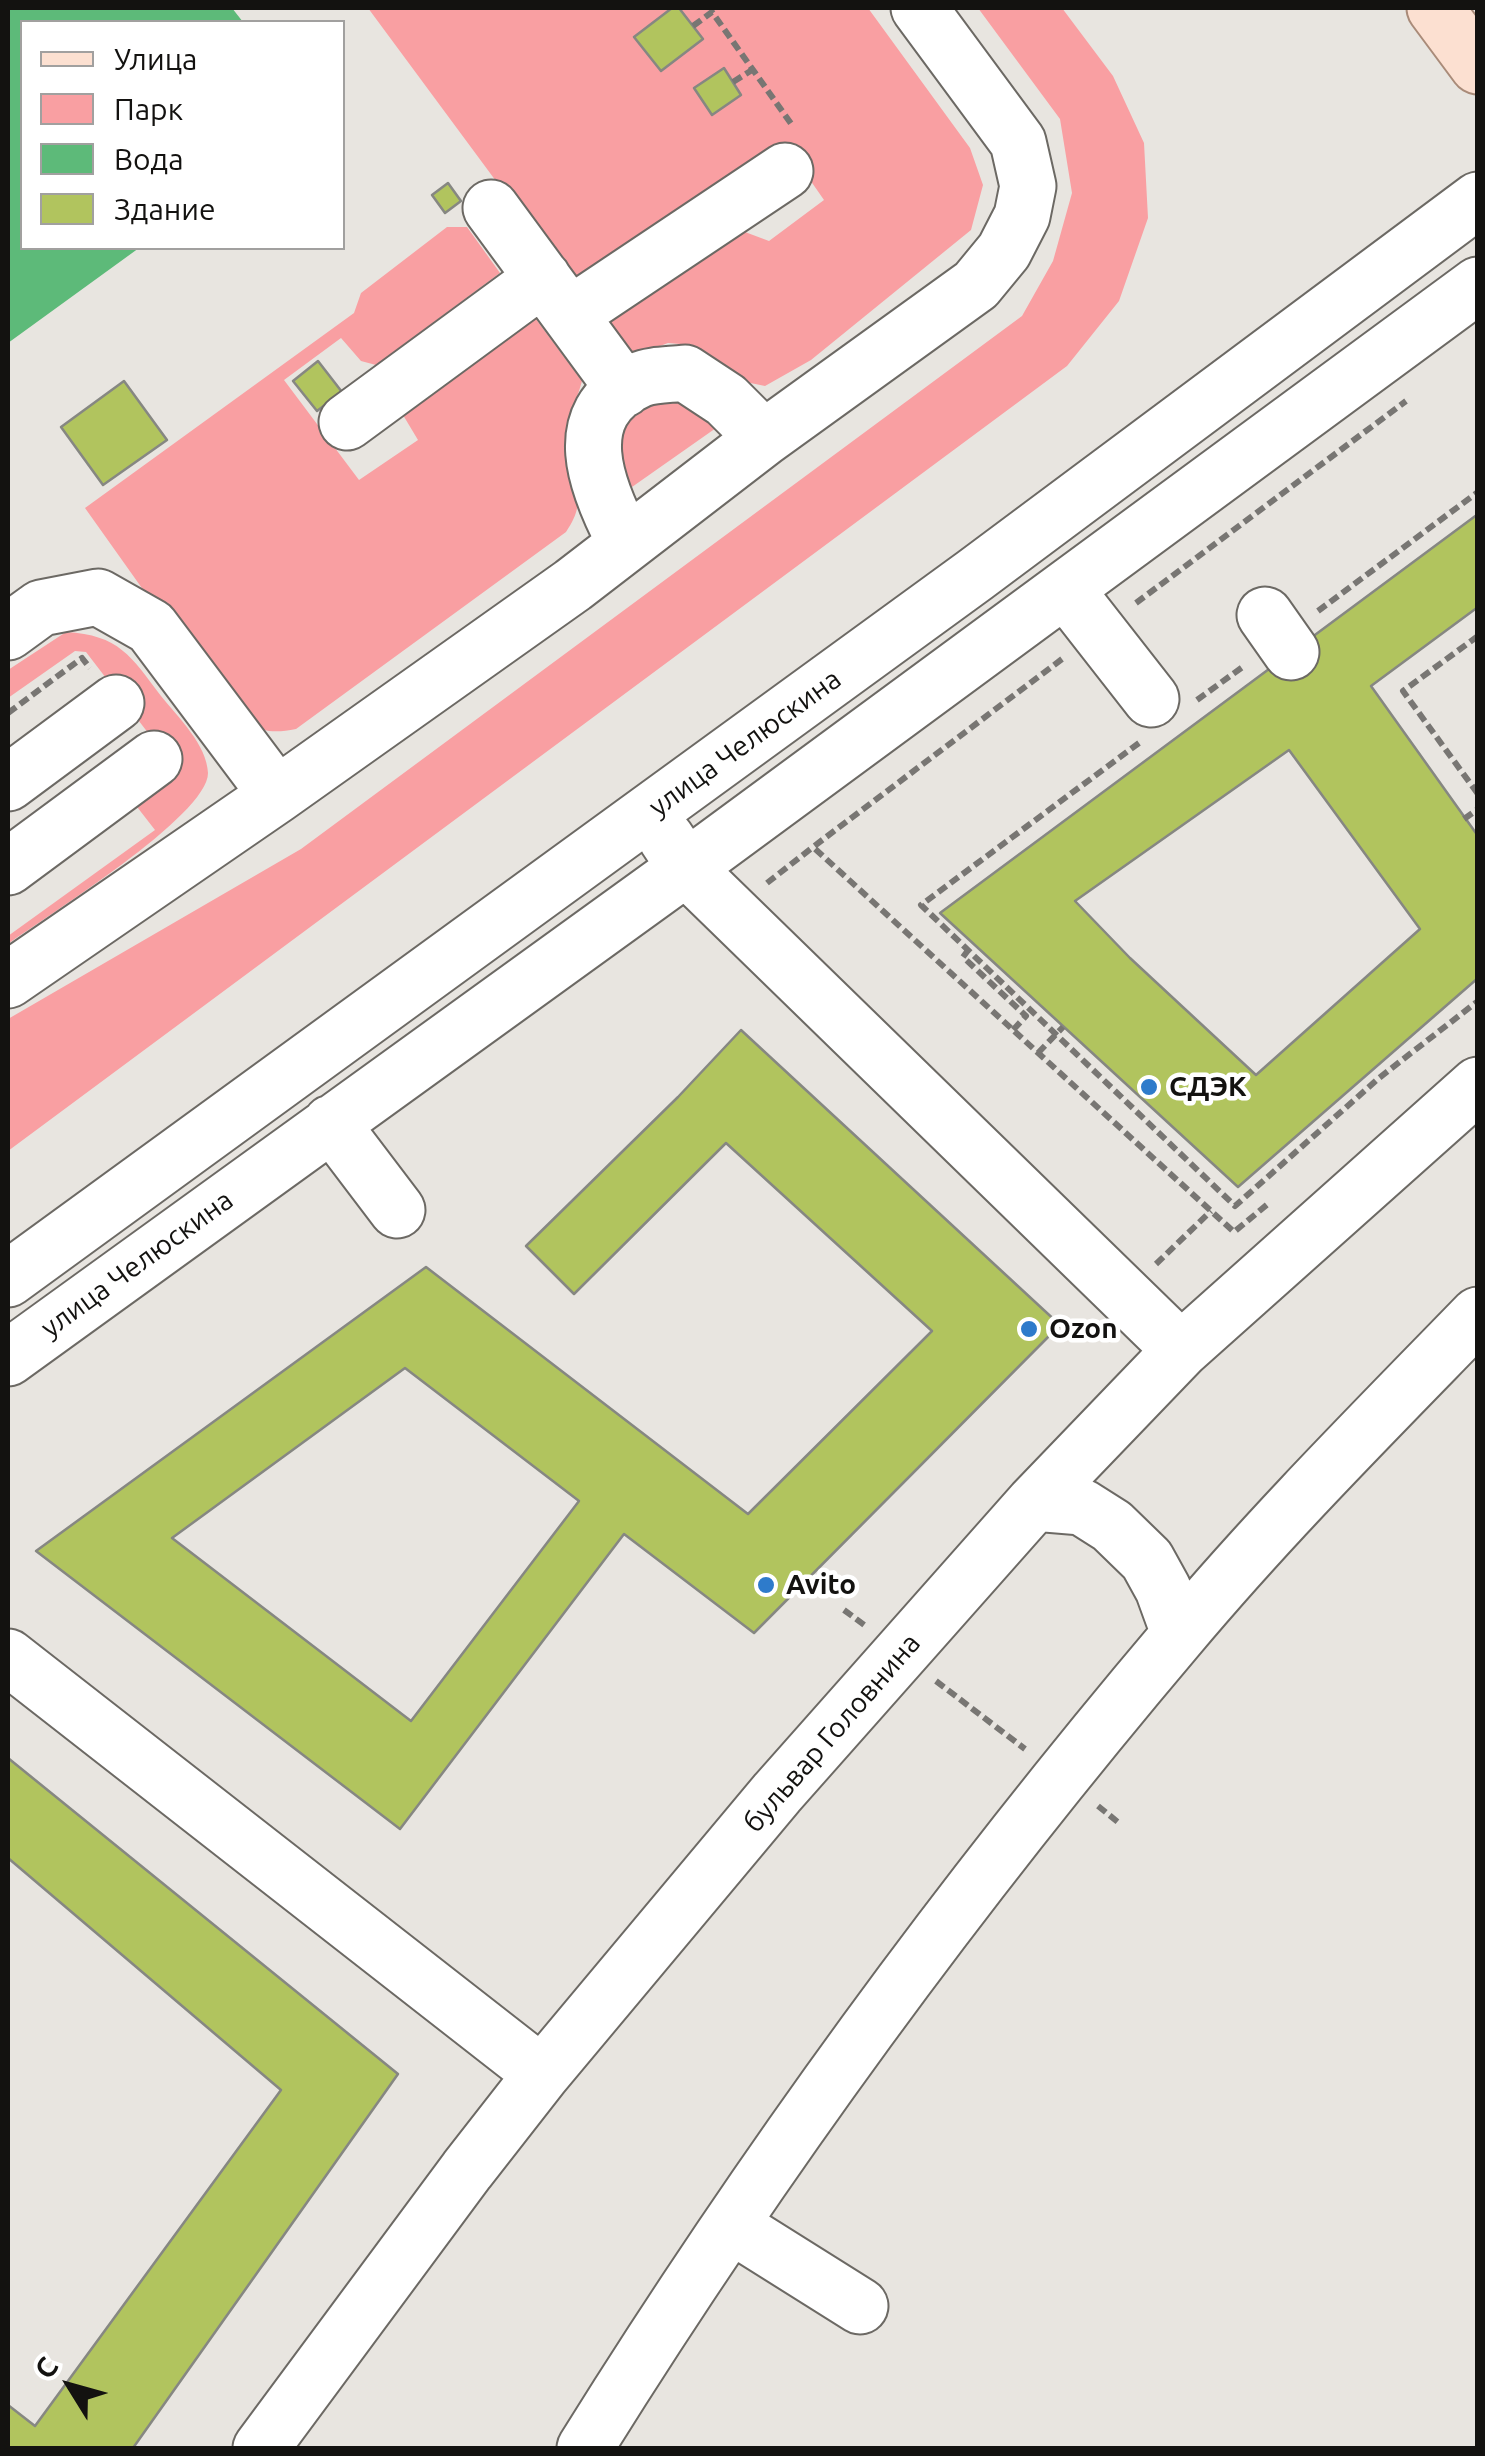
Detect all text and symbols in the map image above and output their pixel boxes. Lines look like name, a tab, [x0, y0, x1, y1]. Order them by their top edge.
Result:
legend	[20, 20, 345, 250]
text: Улица	[114, 42, 198, 76]
text: Парк	[114, 92, 183, 126]
text: Вода	[114, 142, 184, 176]
text: Здание	[114, 192, 216, 226]
street label: улица Челюскина	[642, 662, 848, 824]
place label: СДЭК	[1169, 1070, 1247, 1104]
marker: СДЭК	[1138, 1076, 1160, 1098]
street label: улица Челюскина	[34, 1183, 240, 1345]
place label: Ozon	[1049, 1312, 1118, 1346]
marker: Ozon	[1018, 1318, 1040, 1340]
place label: Avito	[786, 1568, 856, 1602]
marker: Avito	[755, 1574, 777, 1596]
street label: бульвар Головнина	[737, 1627, 927, 1839]
north arrow	[20, 2336, 120, 2436]
text: С	[28, 2351, 63, 2384]

